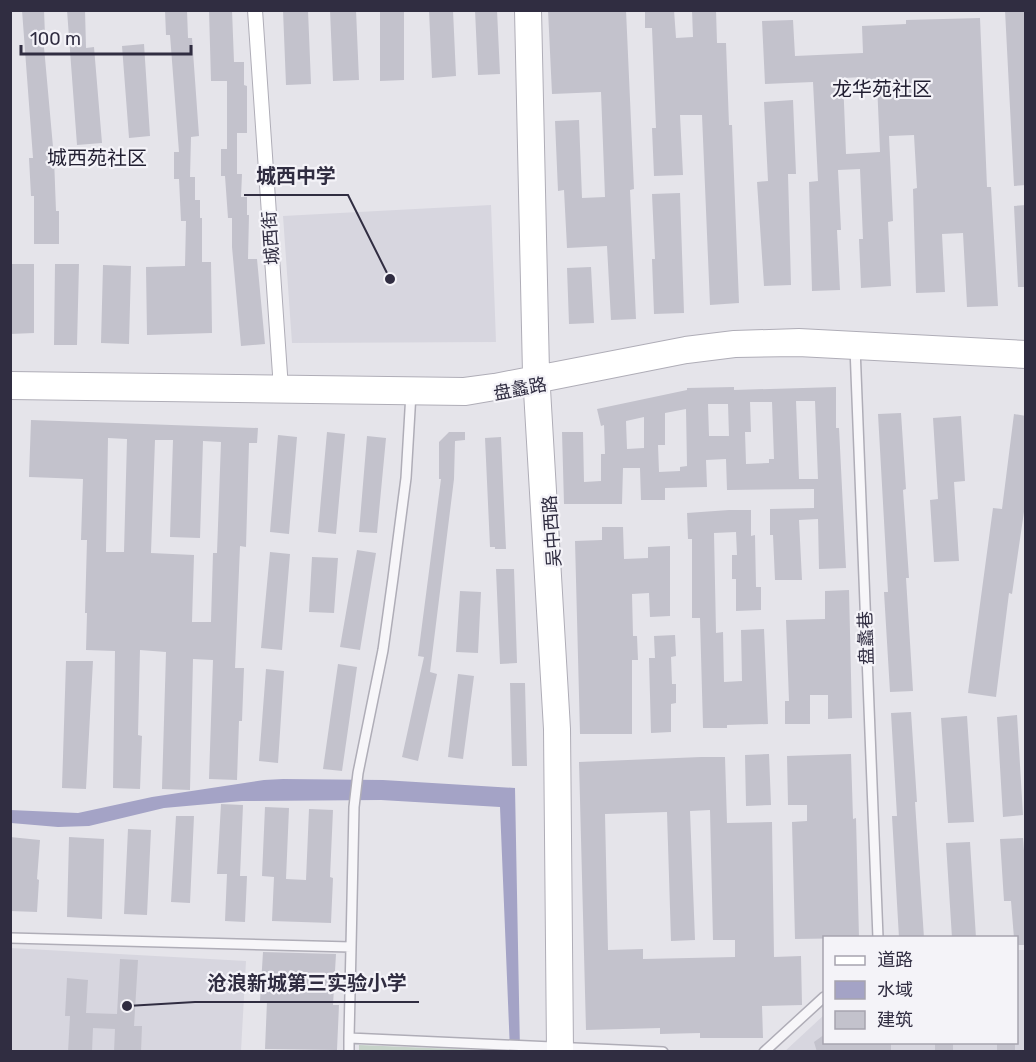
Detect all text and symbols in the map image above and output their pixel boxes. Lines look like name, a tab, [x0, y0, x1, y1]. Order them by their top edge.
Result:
scale bar	[21, 18, 190, 56]
text: 100 m	[30, 28, 81, 50]
district label: 龙华苑社区	[832, 77, 932, 101]
district label: 城西苑社区	[47, 146, 147, 170]
callout: 城西中学	[244, 157, 348, 195]
text: 城西中学	[256, 164, 336, 188]
street label: 城西街	[258, 210, 284, 266]
street label: 盘蠡路	[491, 373, 549, 405]
street label: 吴中西路	[539, 494, 565, 568]
street label: 盘蠡巷	[854, 611, 878, 665]
legend	[823, 936, 1018, 1044]
text: 道路	[877, 949, 913, 971]
callout: 沧浪新城第三实验小学	[195, 964, 419, 1002]
text: 沧浪新城第三实验小学	[207, 971, 407, 995]
text: 水域	[877, 979, 913, 1001]
text: 建筑	[877, 1009, 913, 1031]

